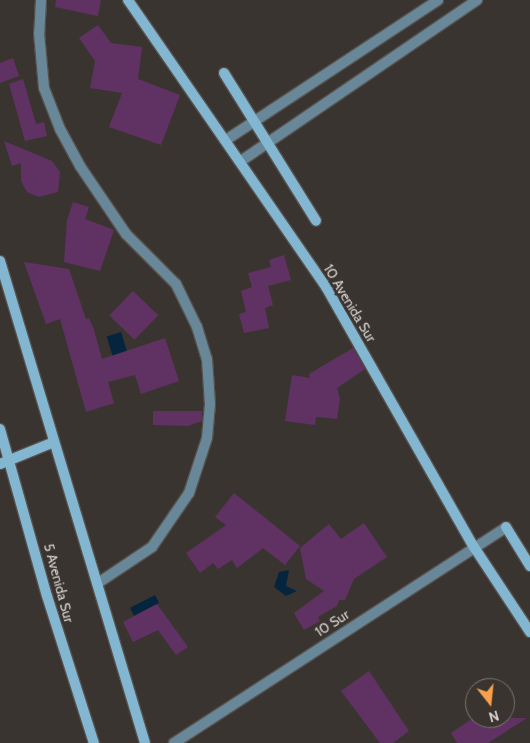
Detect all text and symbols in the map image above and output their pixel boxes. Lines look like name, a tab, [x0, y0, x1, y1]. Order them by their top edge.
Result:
street label: 10 Avenida Sur	[320, 261, 380, 345]
street label: 5 Avenida Sur	[40, 542, 78, 624]
street label: 10 Sur	[312, 606, 352, 640]
north arrow	[465, 678, 515, 728]
text: N	[487, 706, 501, 726]

